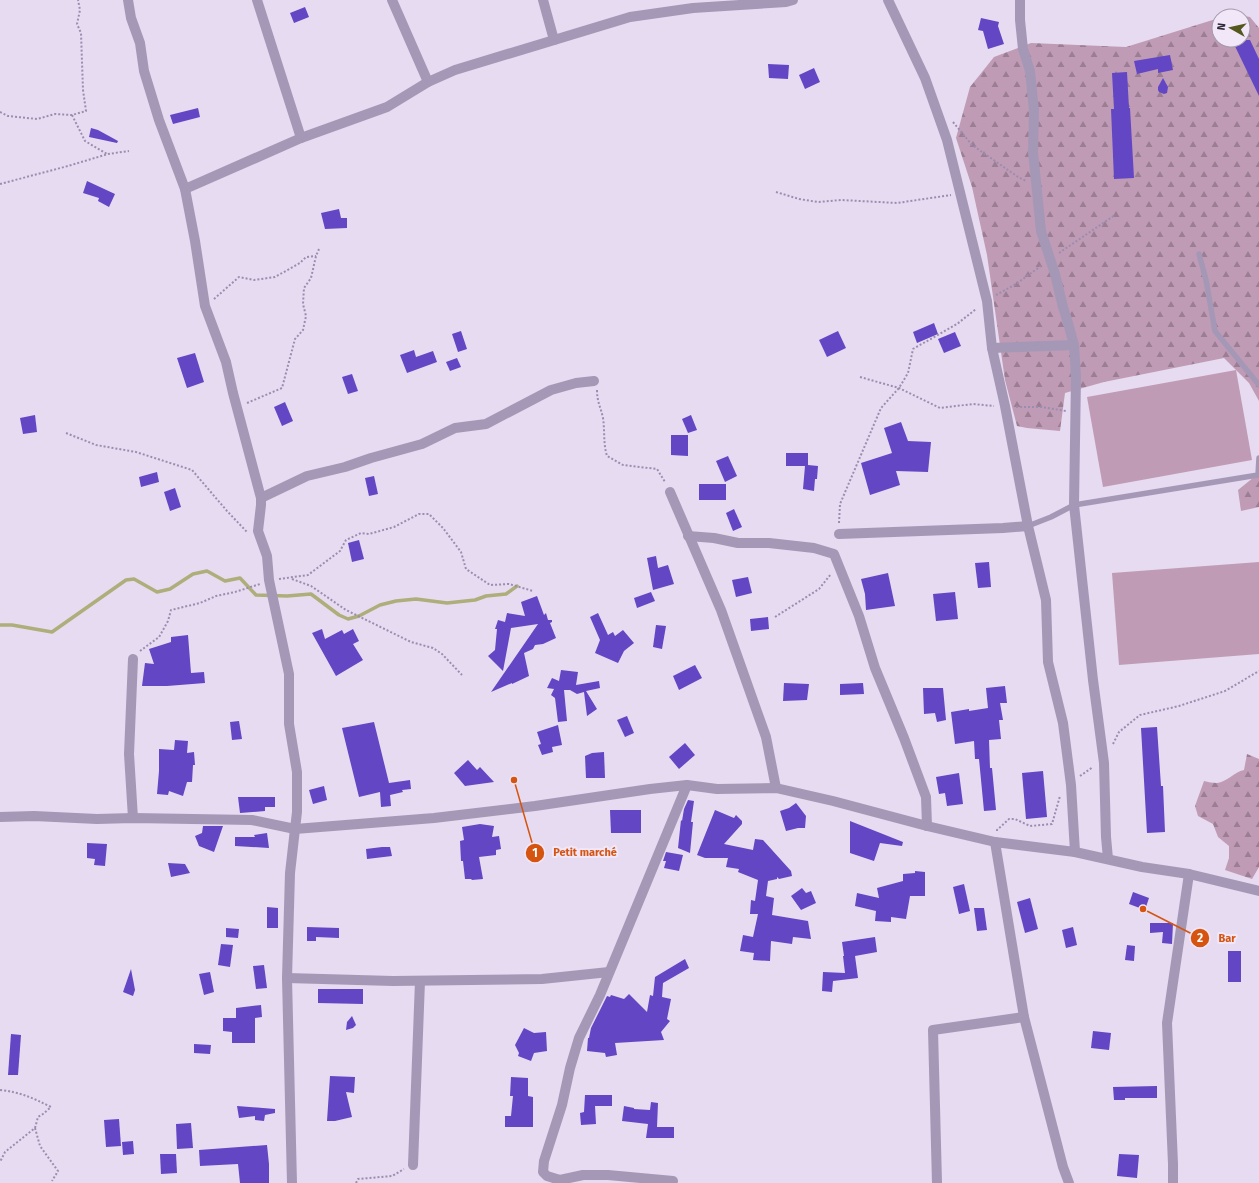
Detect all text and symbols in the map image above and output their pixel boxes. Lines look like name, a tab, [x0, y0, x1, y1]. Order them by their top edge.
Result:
north arrow	[1211, 8, 1251, 48]
text: N	[1215, 22, 1229, 31]
callout: Petit marché	[525, 841, 625, 864]
text: 1	[532, 846, 538, 860]
text: Petit marché	[553, 846, 617, 859]
callout: Bar	[1190, 927, 1243, 950]
text: 2	[1197, 931, 1203, 945]
text: Bar	[1218, 932, 1236, 945]

